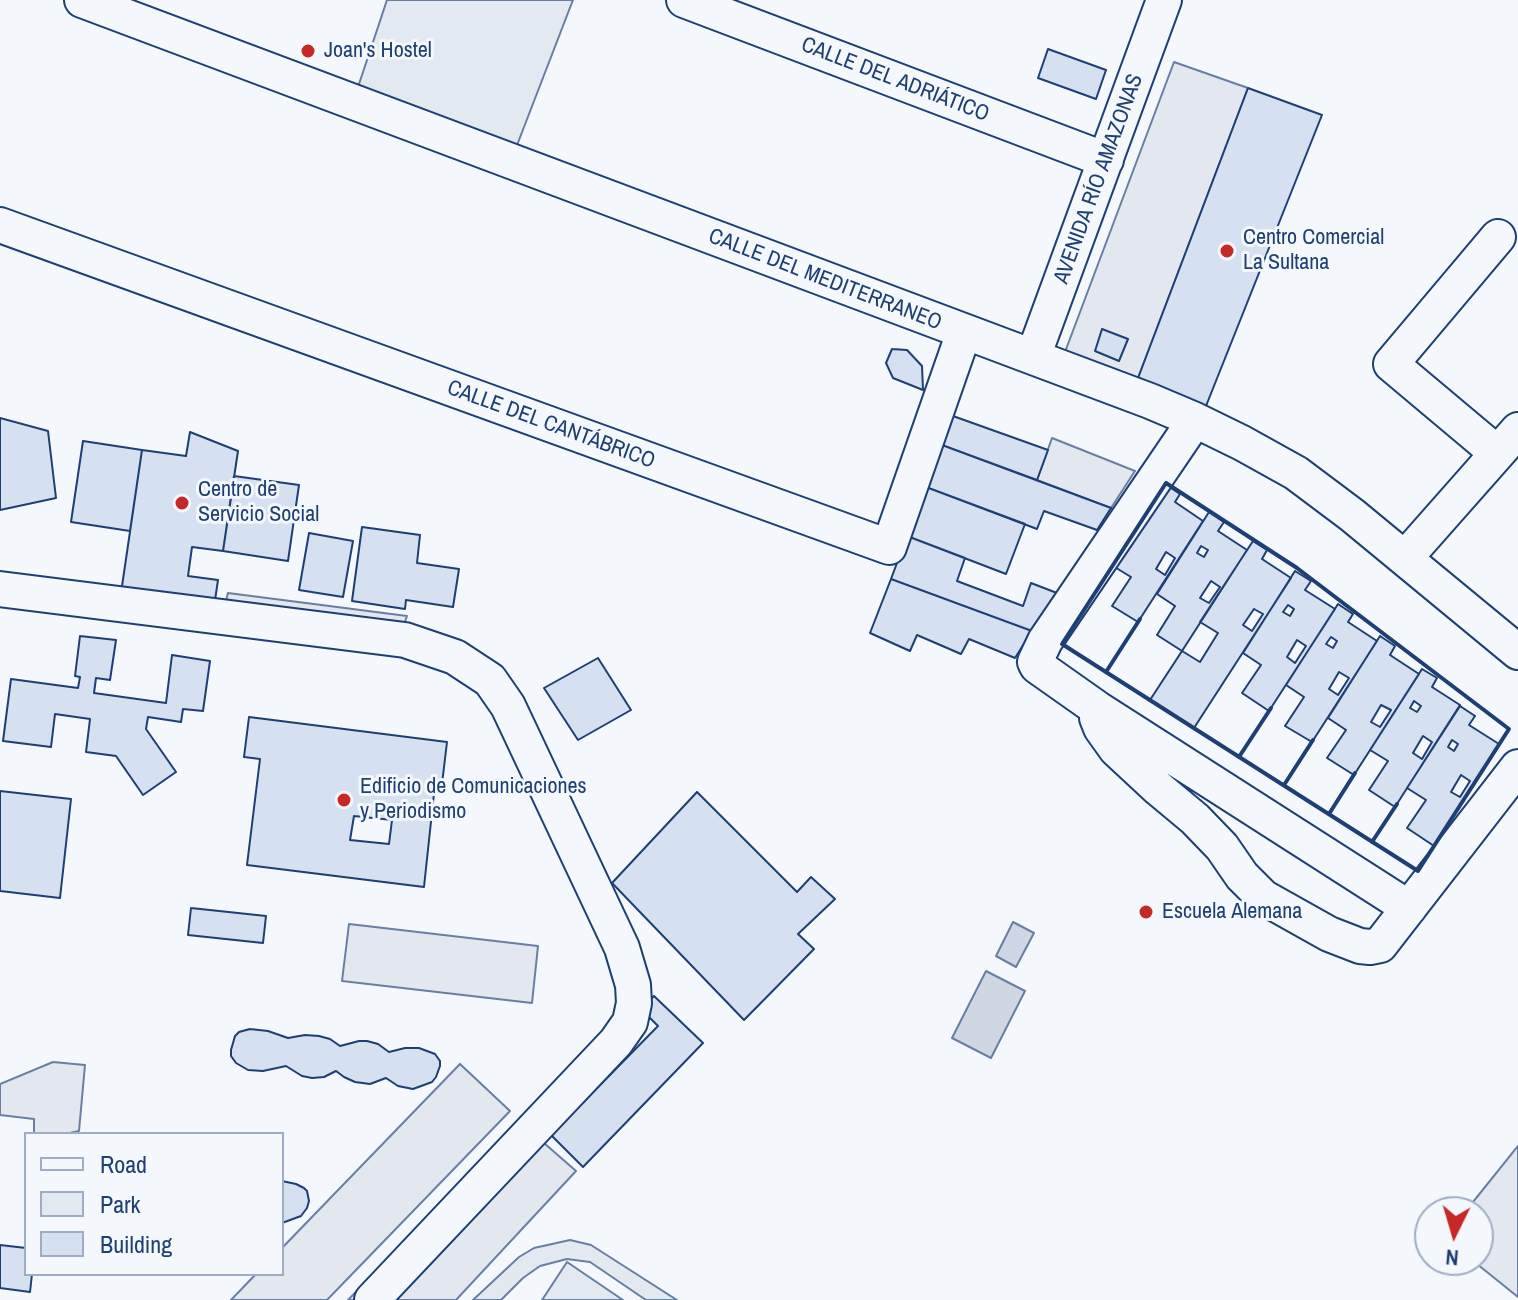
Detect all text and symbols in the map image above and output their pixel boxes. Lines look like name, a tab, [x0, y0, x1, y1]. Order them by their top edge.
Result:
street label: CALLE DEL ADRIÁTICO	[797, 32, 993, 128]
place label: Joan's Hostel	[324, 38, 432, 64]
marker: Joan's Hostel	[299, 42, 317, 60]
street label: AVENIDA RÍO AMAZONAS	[1049, 71, 1149, 287]
street label: CALLE DEL MEDITERRANEO	[705, 223, 945, 337]
place label: Centro Comercial La Sultana	[1243, 225, 1384, 276]
marker: Centro Comercial La Sultana	[1218, 242, 1236, 260]
street label: CALLE DEL CANTÁBRICO	[443, 375, 659, 475]
place label: Centro de Servicio Social	[198, 477, 319, 528]
marker: Centro de Servicio Social	[173, 494, 191, 512]
place label: Edificio de Comunicaciones y Periodismo	[360, 774, 587, 826]
marker: Edificio de Comunicaciones y Periodismo	[335, 791, 353, 809]
place label: Escuela Alemana	[1162, 899, 1302, 925]
marker: Escuela Alemana	[1137, 903, 1155, 921]
legend	[24, 1132, 284, 1276]
text: Road	[100, 1148, 147, 1180]
text: Park	[100, 1188, 140, 1220]
north arrow	[1414, 1196, 1494, 1276]
text: Building	[100, 1228, 172, 1260]
text: N	[1444, 1242, 1460, 1273]

